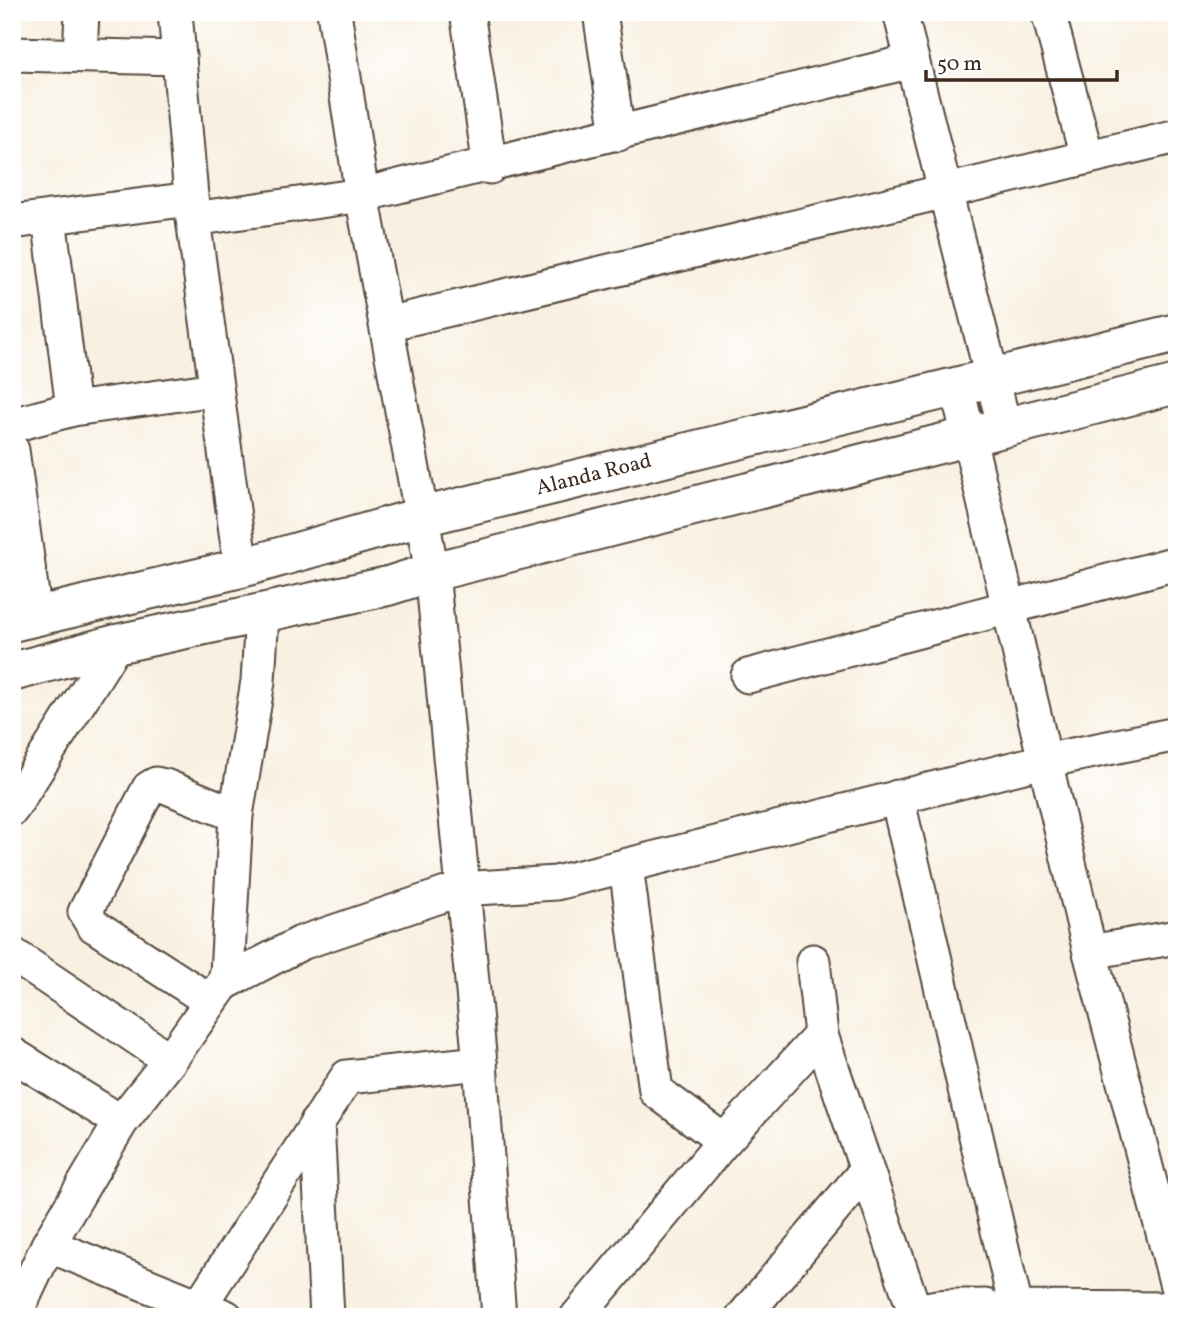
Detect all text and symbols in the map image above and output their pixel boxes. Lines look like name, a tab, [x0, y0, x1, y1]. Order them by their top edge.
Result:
scale bar	[926, 38, 1117, 82]
text: 50 m	[937, 50, 982, 79]
street label: Alanda Road	[533, 447, 655, 503]

